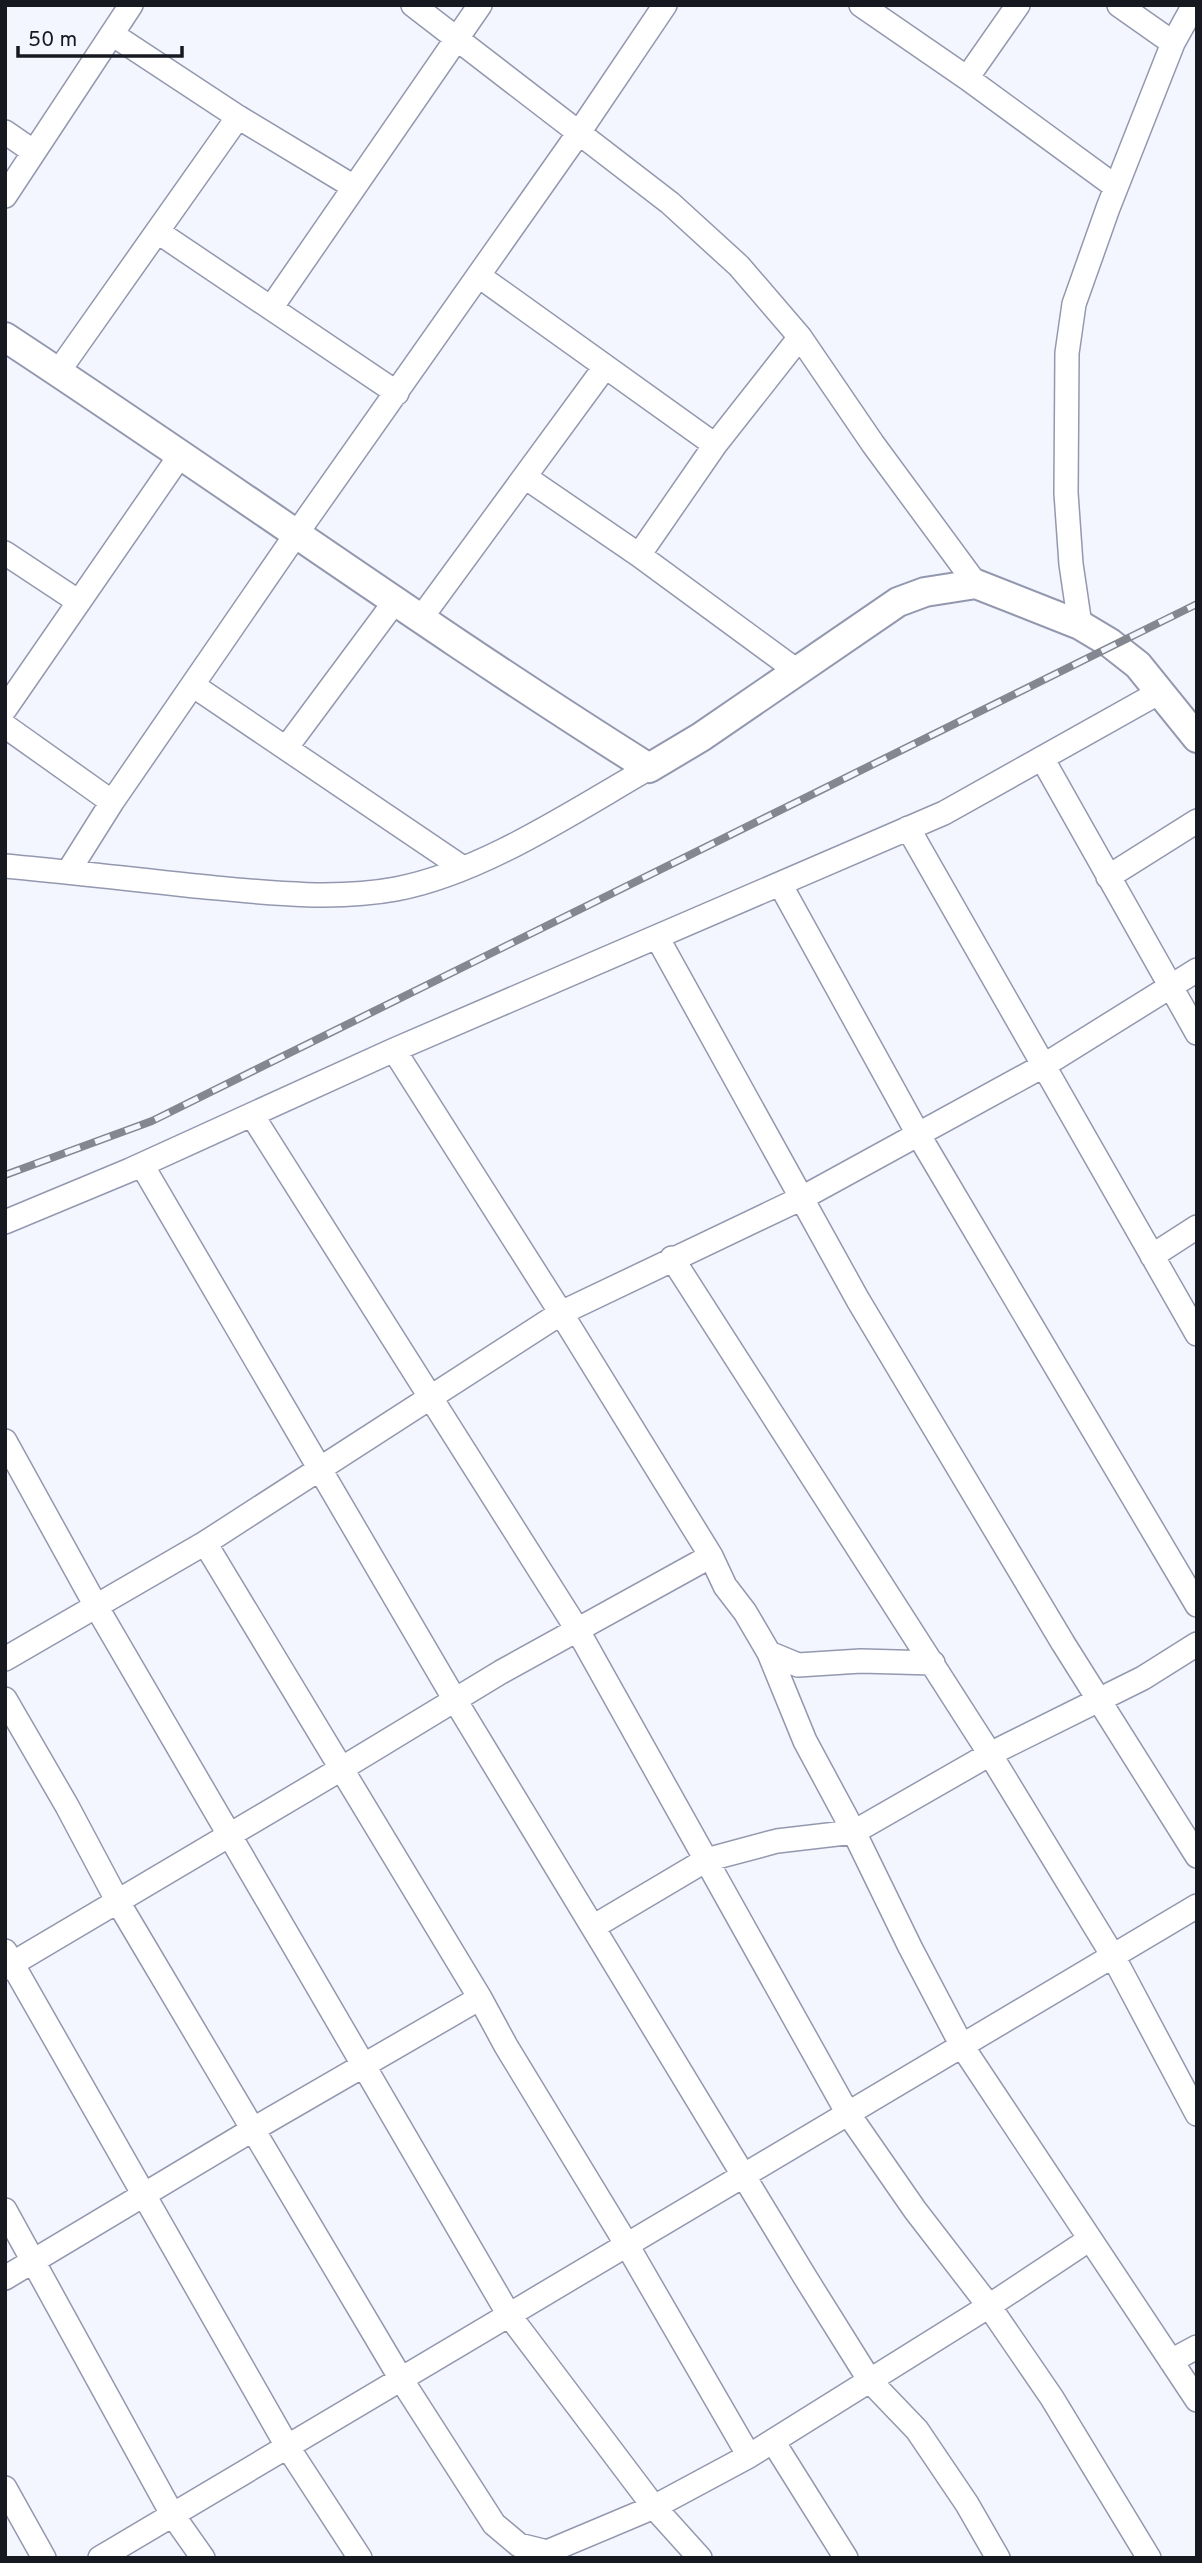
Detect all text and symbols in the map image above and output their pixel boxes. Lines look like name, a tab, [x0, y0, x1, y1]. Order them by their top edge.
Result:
scale bar	[18, 14, 182, 58]
text: 50 m	[28, 27, 77, 54]

